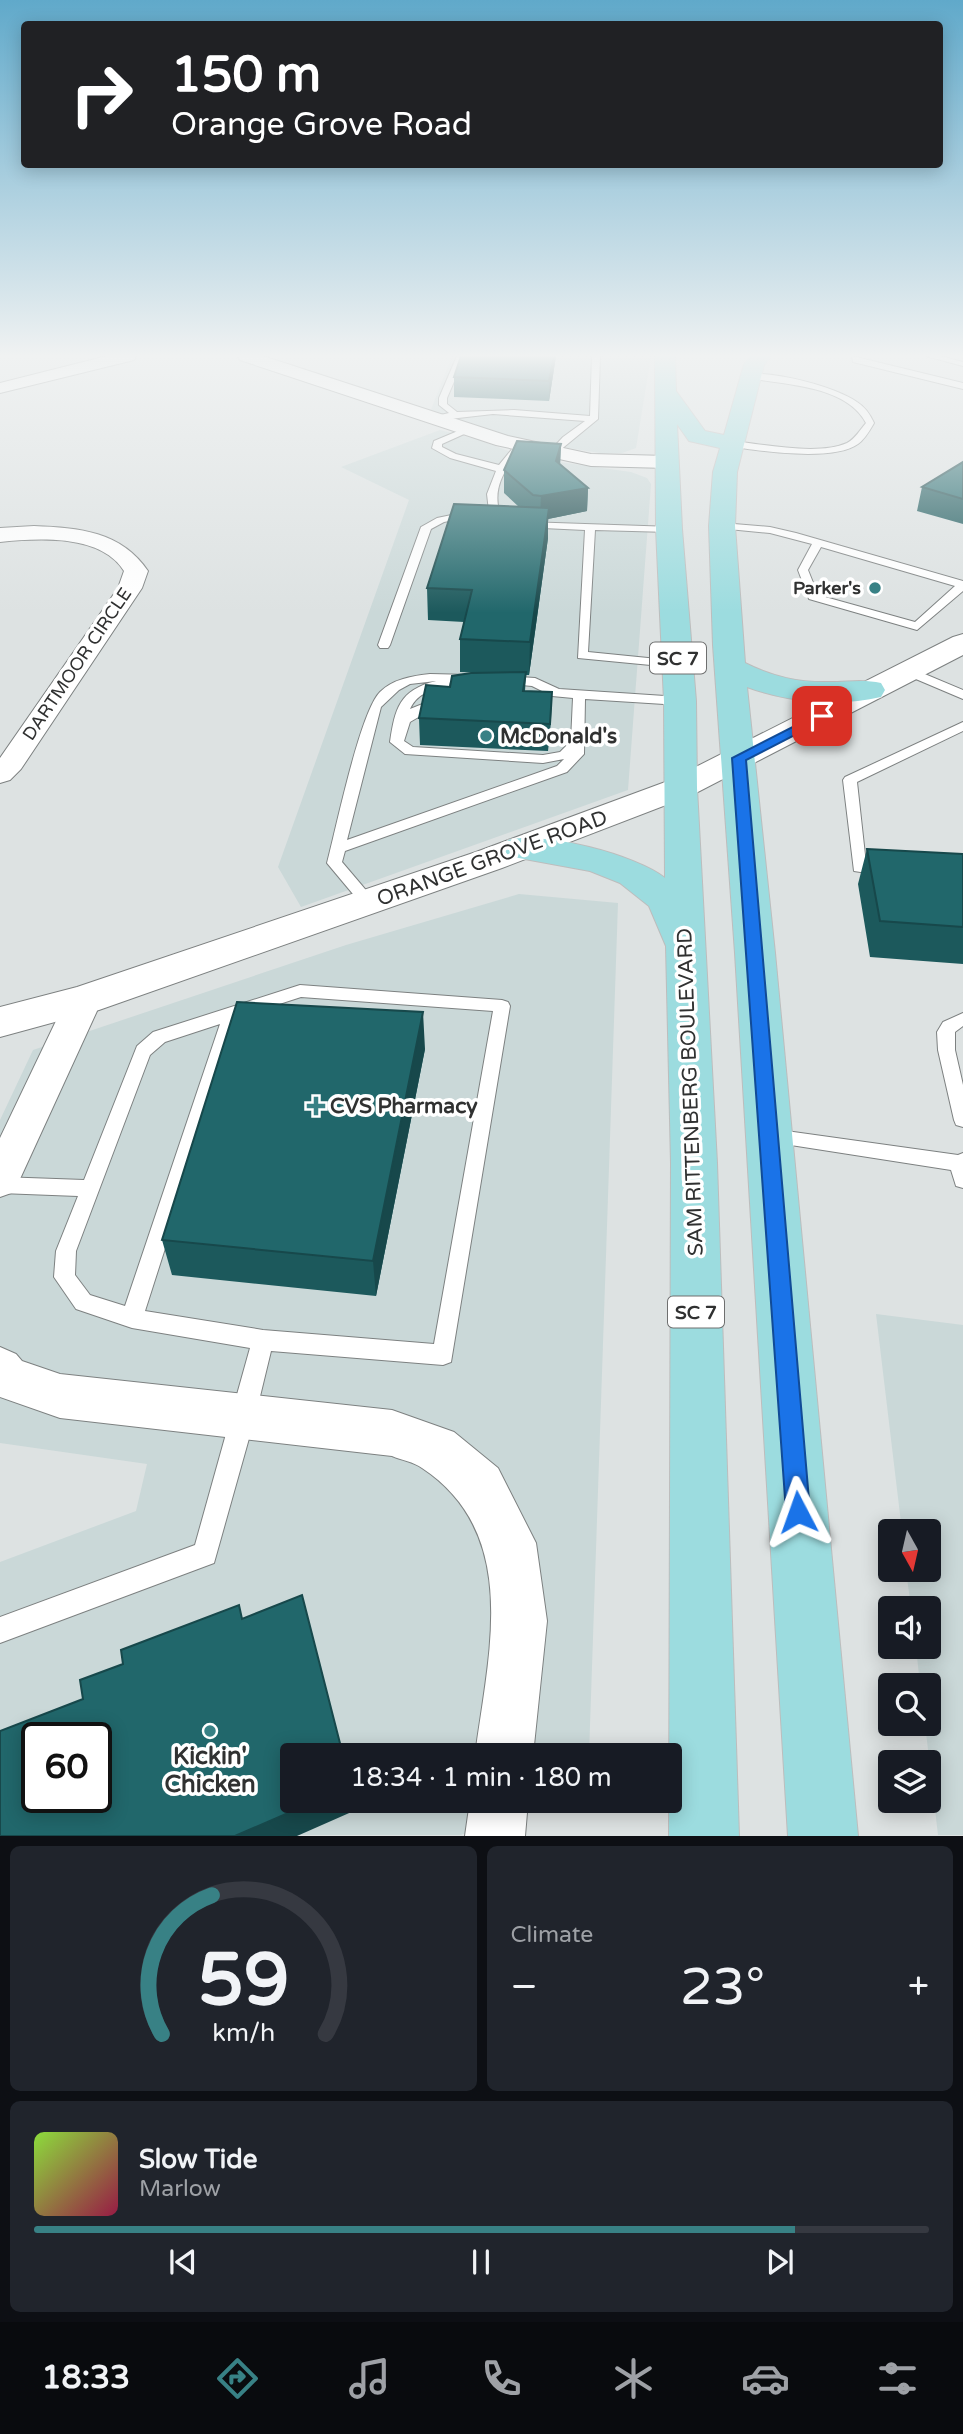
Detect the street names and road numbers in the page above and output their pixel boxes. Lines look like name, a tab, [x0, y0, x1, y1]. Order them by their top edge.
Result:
street label: DARTMOOR CIRCLE	[18, 583, 136, 745]
road number: SC 7	[650, 642, 706, 674]
street label: ORANGE GROVE ROAD	[374, 805, 611, 912]
street label: SAM RITTENBERG BOULEVARD	[672, 927, 709, 1257]
road number: SC 7	[668, 1296, 724, 1328]

